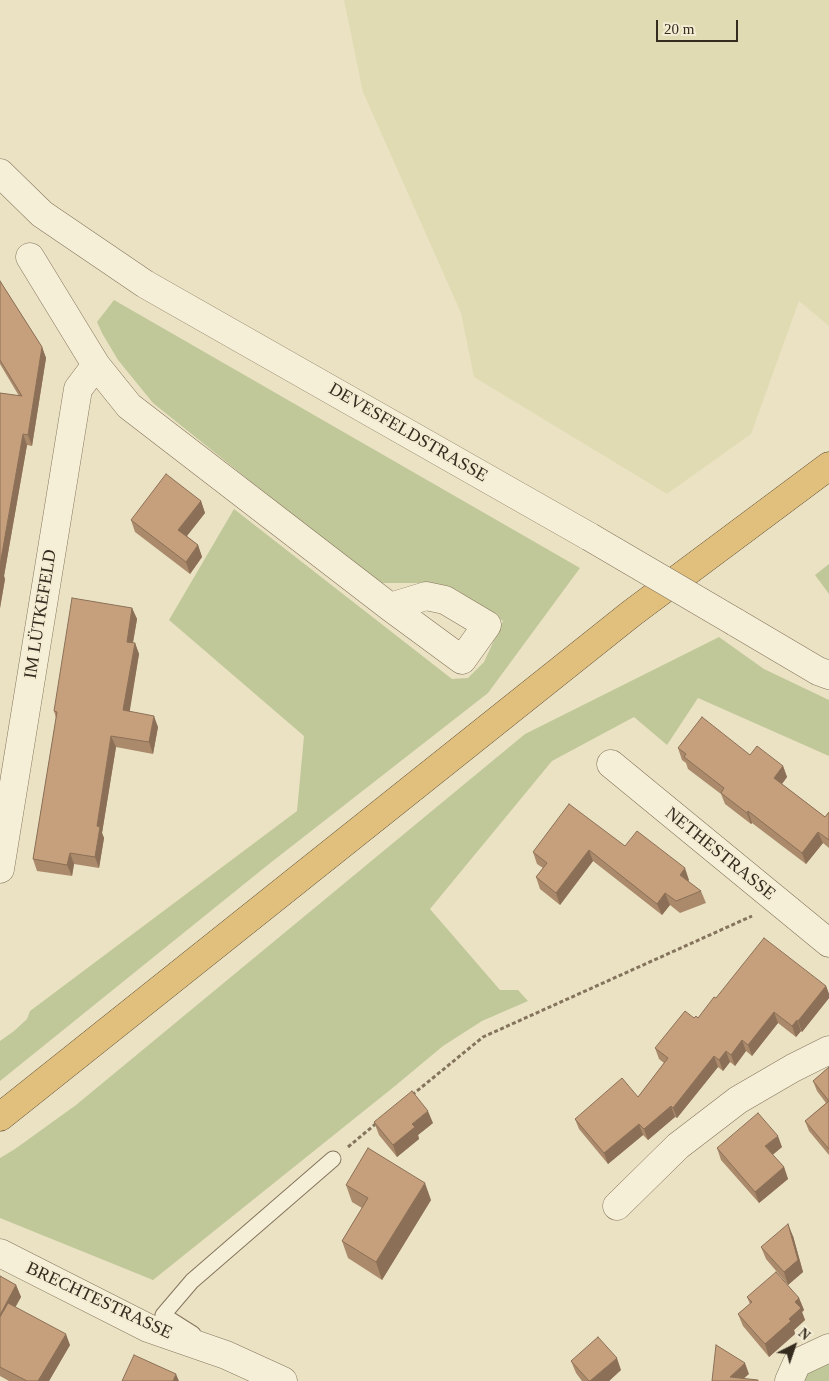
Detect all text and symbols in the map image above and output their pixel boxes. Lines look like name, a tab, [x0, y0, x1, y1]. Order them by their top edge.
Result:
scale bar	[659, 10, 742, 42]
text: 20 m	[664, 21, 694, 37]
street label: DEVESFELDSTRASSE	[325, 379, 491, 487]
street label: IM LÜTKEFELD	[20, 548, 62, 680]
street label: NETHESTRASSE	[660, 803, 780, 905]
street label: BRECHTESTRASSE	[22, 1258, 176, 1344]
north arrow	[769, 1321, 819, 1371]
text: N	[795, 1325, 813, 1343]

